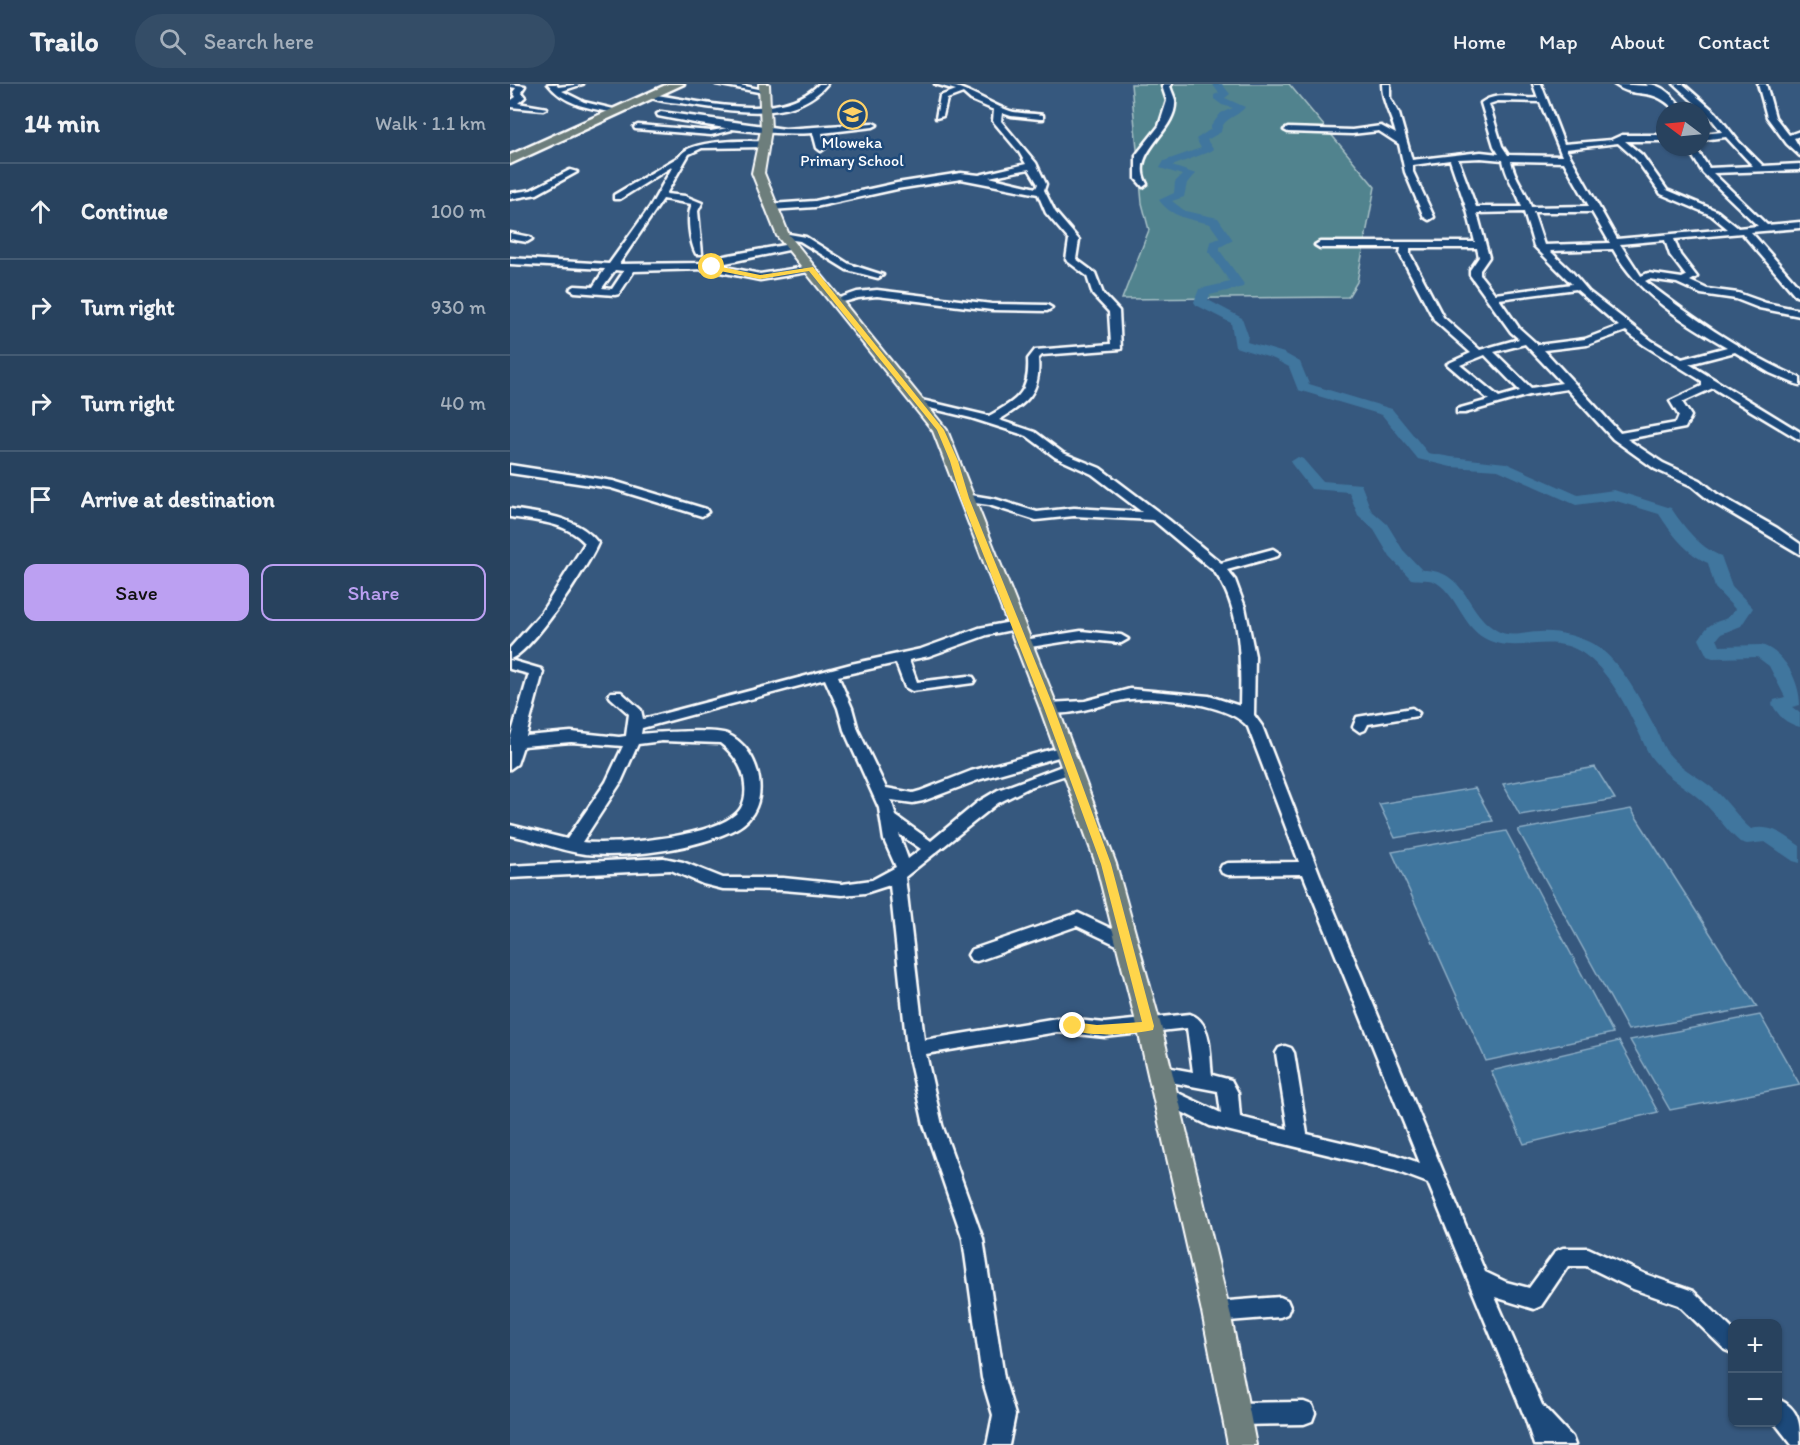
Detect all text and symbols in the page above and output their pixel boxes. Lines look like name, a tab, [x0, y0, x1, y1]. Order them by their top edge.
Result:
search box	[135, 14, 555, 68]
text: Trailo	[30, 24, 99, 58]
icon: search	[156, 25, 189, 58]
text: Search here	[204, 28, 314, 55]
text: Home	[1453, 29, 1506, 54]
text: Map	[1539, 29, 1578, 54]
text: About	[1611, 29, 1665, 54]
text: Contact	[1698, 29, 1770, 54]
school or university icon: Mloweka Primary School	[836, 98, 868, 130]
north arrow	[1656, 102, 1710, 156]
text: 14 min	[24, 107, 100, 139]
text: Walk · 1.1 km	[375, 111, 486, 135]
place label: Mloweka Primary School	[800, 133, 904, 170]
icon: ahead	[24, 195, 57, 228]
text: Continue	[81, 198, 168, 225]
text: 100 m	[431, 199, 486, 223]
route start	[698, 253, 724, 279]
icon: right	[24, 291, 57, 324]
text: Turn right	[81, 294, 175, 321]
text: 930 m	[431, 295, 486, 319]
icon: right	[24, 387, 57, 420]
text: Turn right	[81, 390, 175, 417]
text: 40 m	[440, 391, 486, 415]
icon: arrive	[24, 483, 57, 516]
text: Arrive at destination	[81, 486, 275, 513]
button: Save	[24, 564, 249, 621]
button: Share	[261, 564, 486, 621]
route end	[1059, 1012, 1085, 1038]
map controls	[1728, 1319, 1782, 1427]
button: +	[1728, 1319, 1782, 1373]
button: −	[1728, 1373, 1782, 1427]

